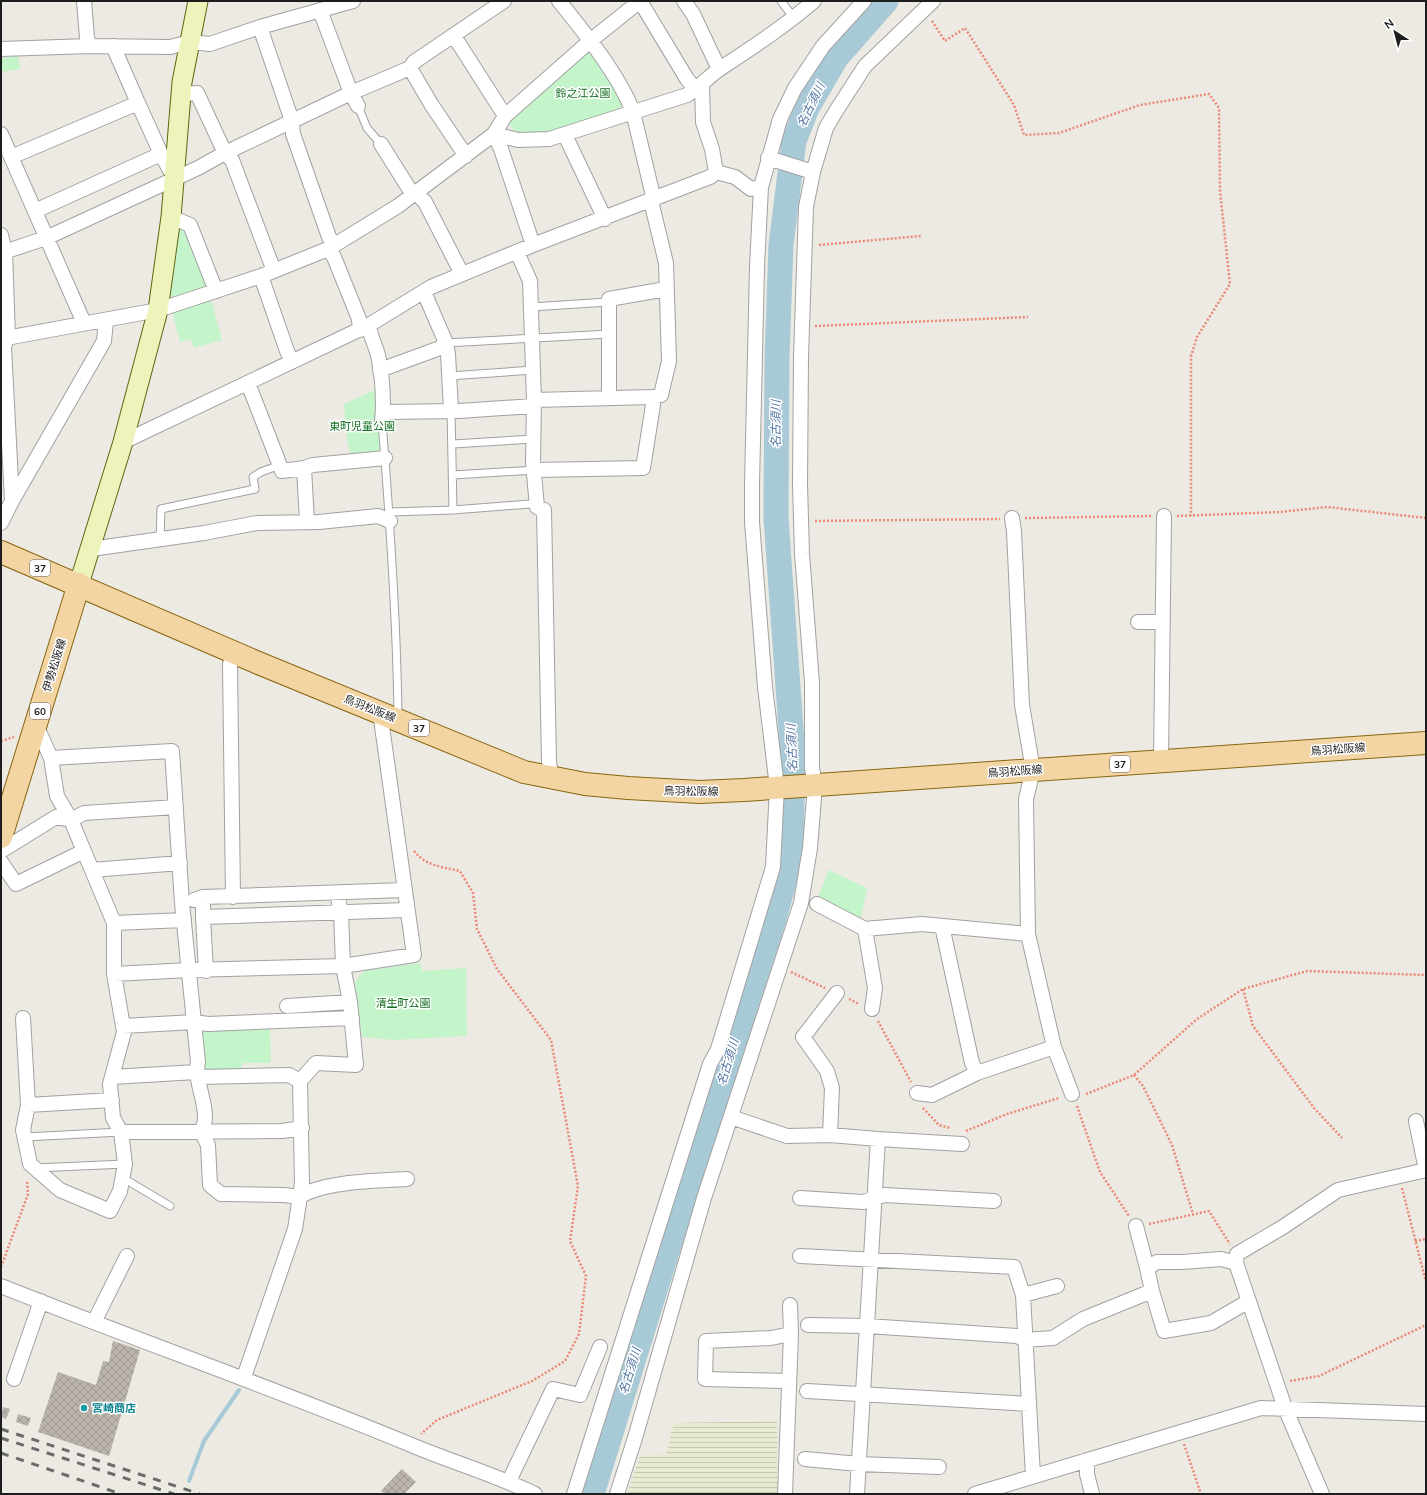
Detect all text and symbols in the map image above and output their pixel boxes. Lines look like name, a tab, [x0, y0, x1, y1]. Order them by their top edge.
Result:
north arrow	[1375, 12, 1415, 52]
text: N	[1382, 16, 1397, 32]
water label: 名古須川	[793, 78, 829, 130]
park label: 鈴之江公園	[556, 86, 611, 100]
water label: 名古須川	[768, 398, 783, 448]
park label: 東町児童公園	[329, 419, 395, 433]
road number: 37	[30, 560, 50, 576]
street label: 伊勢松阪線	[39, 637, 69, 693]
street label: 鳥羽松阪線	[342, 691, 398, 725]
road number: 60	[30, 703, 50, 719]
road number: 37	[409, 720, 429, 736]
water label: 名古須川	[783, 722, 800, 772]
street label: 鳥羽松阪線	[1310, 740, 1366, 758]
road number: 37	[1110, 756, 1130, 772]
street label: 鳥羽松阪線	[987, 762, 1043, 780]
street label: 鳥羽松阪線	[663, 784, 719, 798]
park label: 清生町公園	[376, 996, 431, 1010]
water label: 名古須川	[713, 1035, 742, 1087]
water label: 名古須川	[615, 1344, 644, 1396]
place label: 宮崎商店	[92, 1401, 136, 1415]
marker: 宮崎商店	[79, 1403, 89, 1413]

